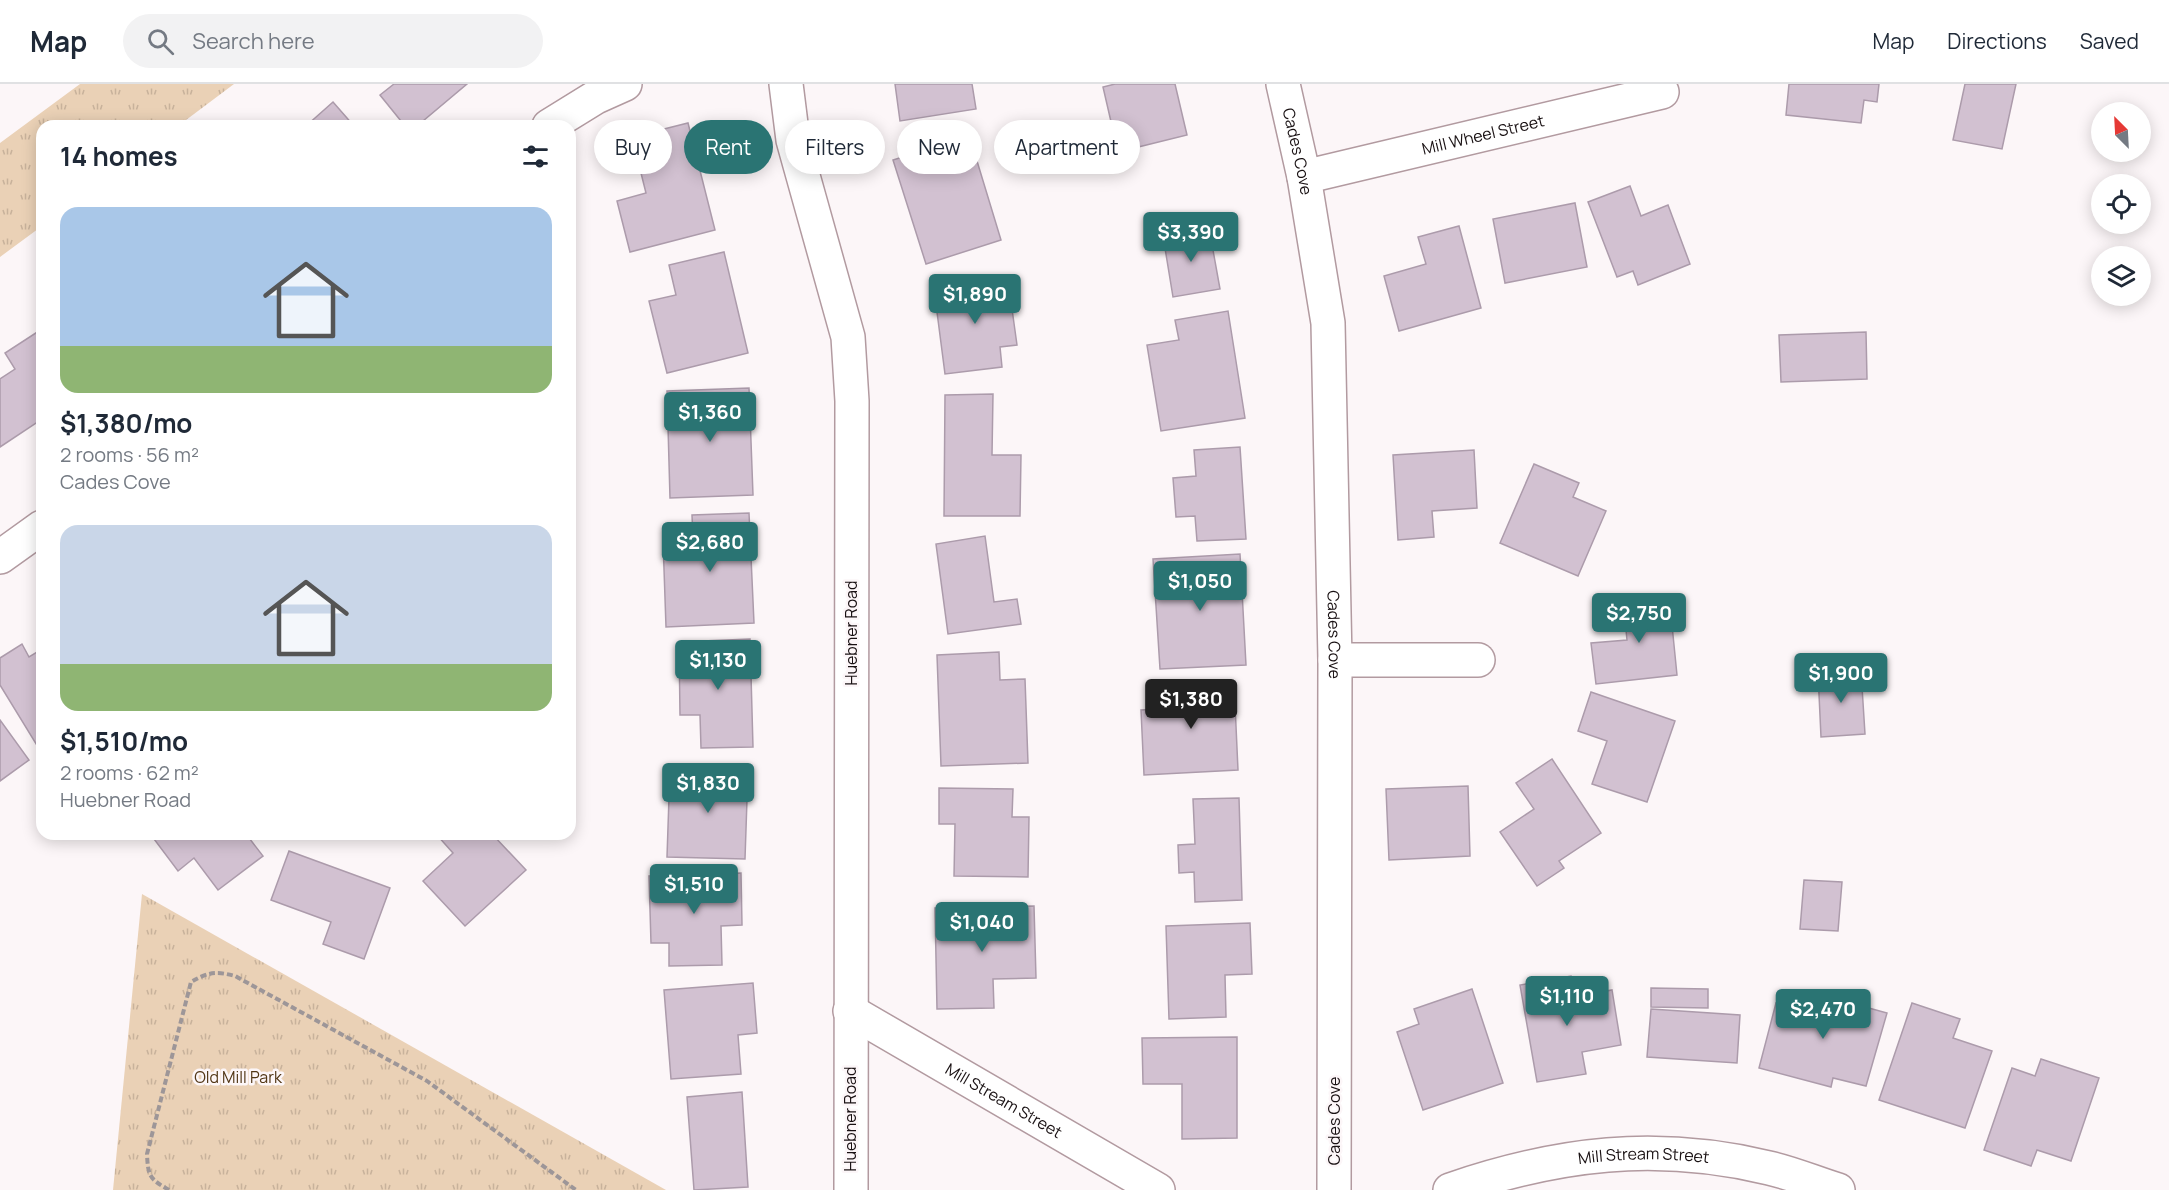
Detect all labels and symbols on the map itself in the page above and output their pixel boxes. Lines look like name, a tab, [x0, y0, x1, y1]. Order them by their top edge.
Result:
north arrow	[2091, 102, 2151, 162]
street label: Cades Cove	[1278, 106, 1318, 196]
street label: Mill Wheel Street	[1420, 109, 1546, 160]
pin: $3,390	[1142, 212, 1240, 263]
pin: $1,890	[926, 274, 1024, 325]
pin: $1,360	[661, 392, 759, 443]
pin: $2,680	[661, 522, 759, 573]
pin: $1,050	[1151, 561, 1249, 612]
street label: Huebner Road	[840, 581, 862, 685]
street label: Cades Cove	[1323, 590, 1346, 679]
pin: $2,750	[1590, 593, 1688, 644]
pin: $1,130	[669, 640, 767, 691]
pin: $1,900	[1792, 653, 1890, 704]
pin: $1,380	[1142, 679, 1240, 730]
pin: $1,830	[659, 763, 757, 814]
pin: $1,510	[645, 864, 743, 915]
pin: $1,040	[933, 902, 1031, 953]
pin: $1,110	[1518, 976, 1616, 1027]
pin: $2,470	[1774, 989, 1872, 1040]
street label: Mill Stream Street	[941, 1058, 1066, 1143]
park label: Old Mill Park	[194, 1066, 283, 1088]
street label: Huebner Road	[839, 1067, 861, 1171]
street label: Cades Cove	[1323, 1077, 1345, 1165]
street label: Mill Stream Street	[1577, 1142, 1711, 1169]

